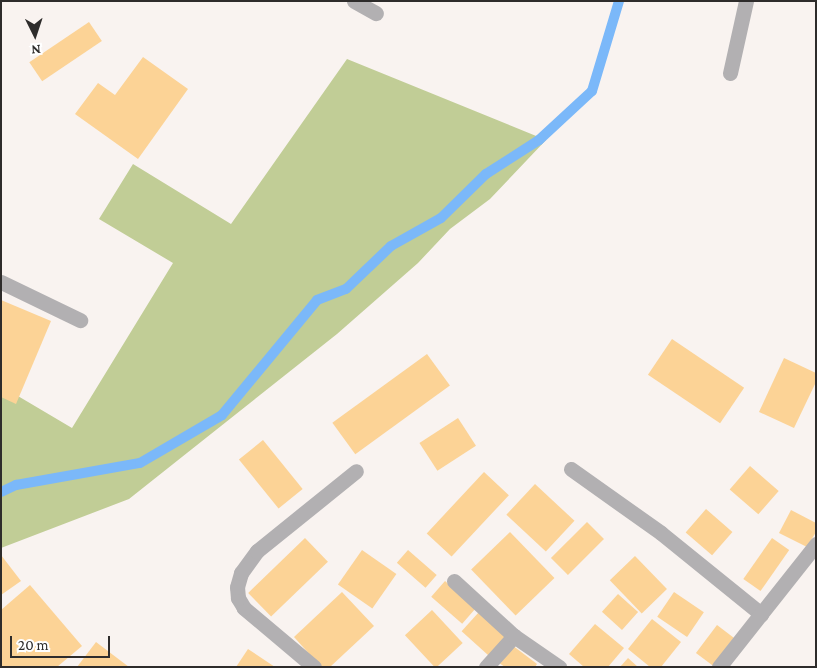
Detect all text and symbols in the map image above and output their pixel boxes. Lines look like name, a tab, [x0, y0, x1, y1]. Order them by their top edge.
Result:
north arrow	[10, 10, 60, 60]
text: N	[31, 42, 41, 58]
scale bar	[12, 626, 112, 658]
text: 20 m	[18, 637, 49, 653]

